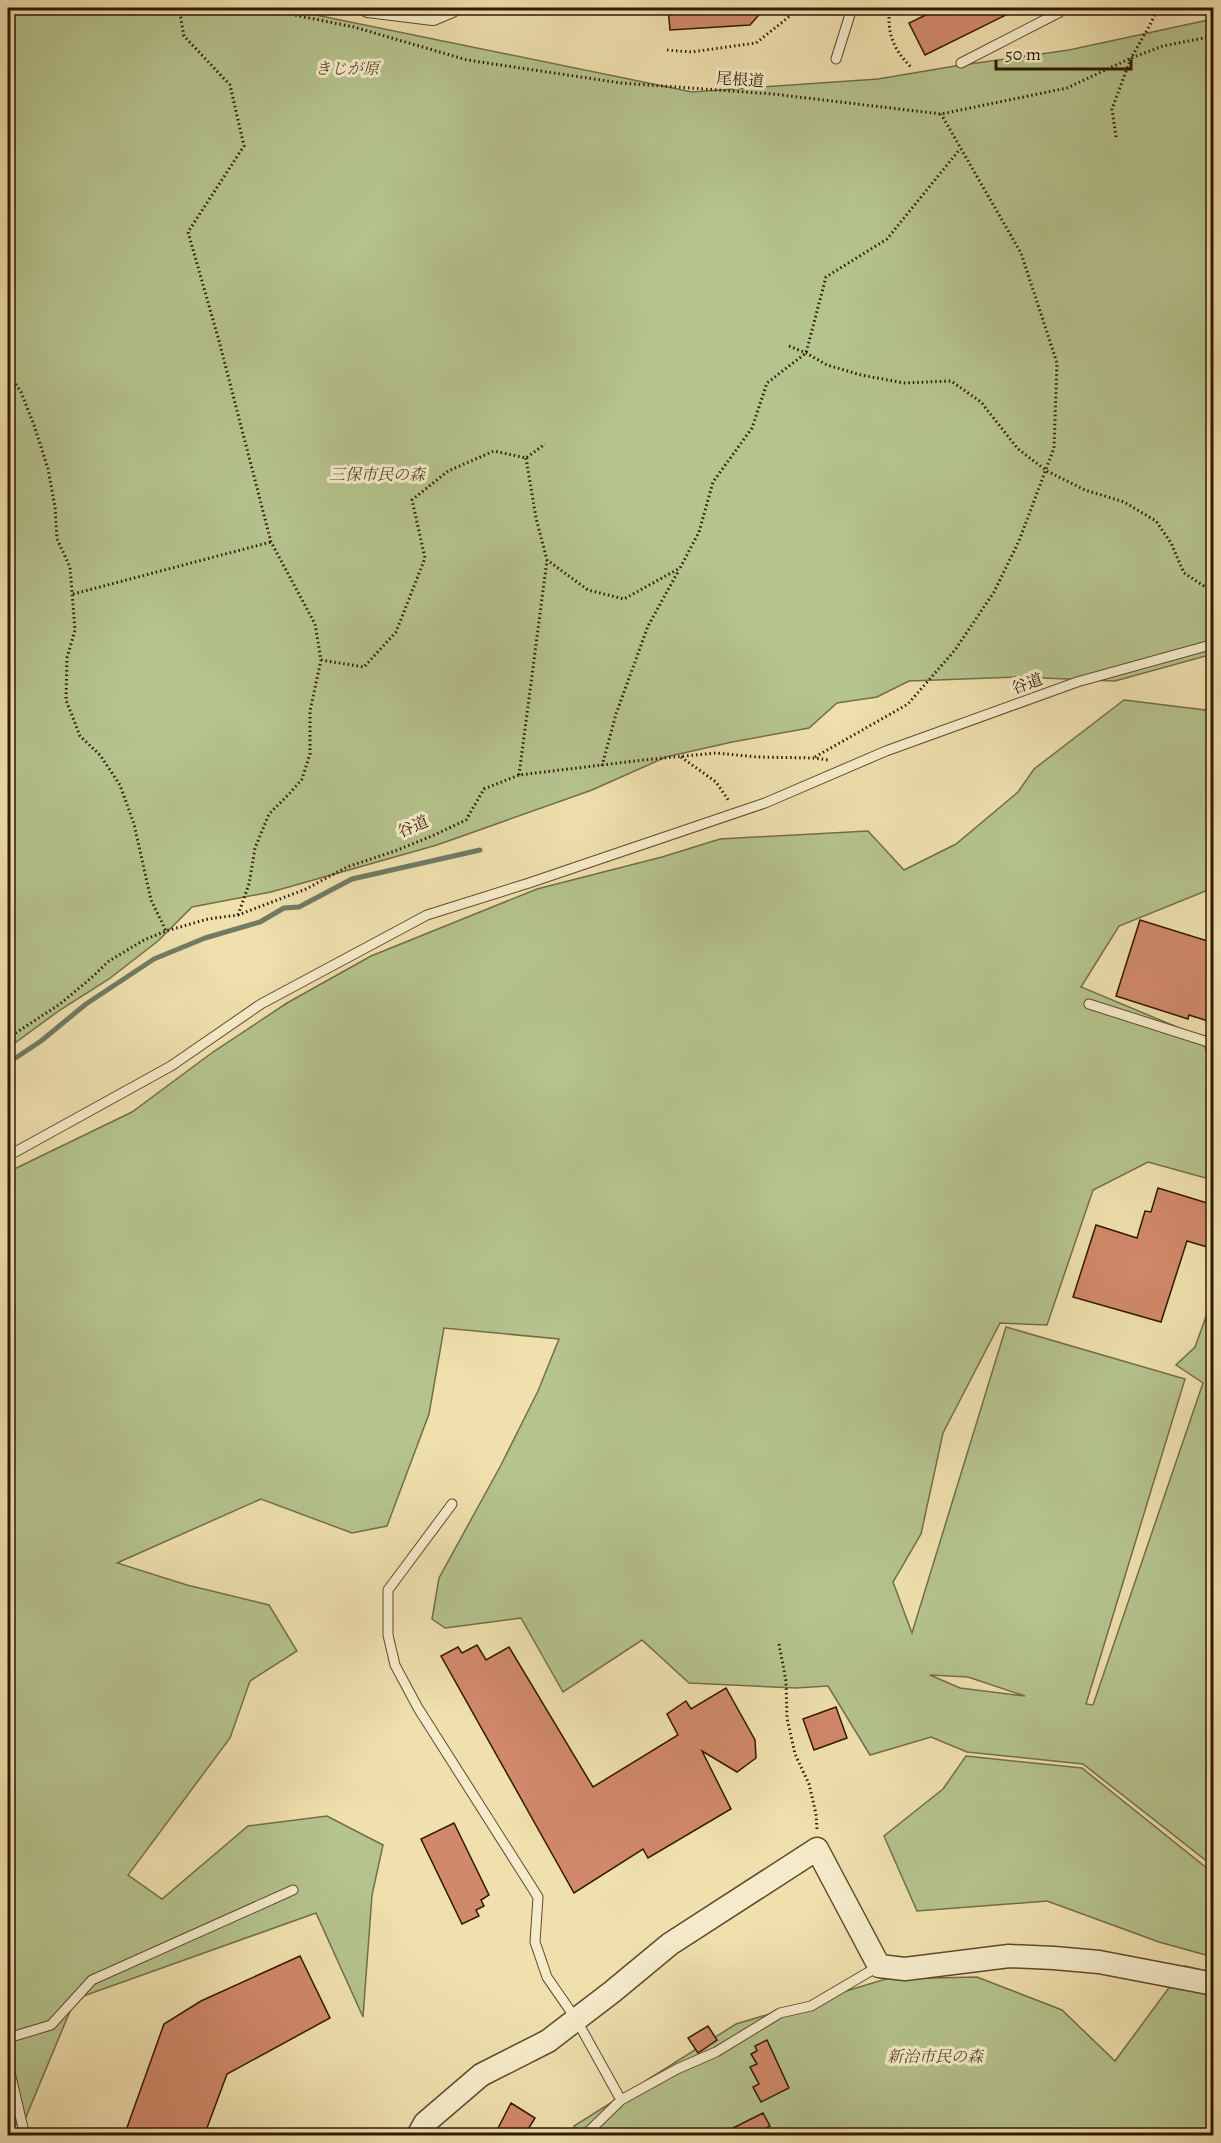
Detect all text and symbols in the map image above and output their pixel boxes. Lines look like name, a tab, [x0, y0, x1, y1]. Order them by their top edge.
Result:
scale bar	[996, 33, 1131, 71]
text: 50 m	[1005, 42, 1041, 66]
park label: きじが原	[315, 58, 382, 80]
street label: 尾根道	[715, 67, 765, 93]
park label: 三保市民の森	[329, 464, 427, 486]
street label: 谷道	[1008, 668, 1046, 700]
street label: 谷道	[394, 811, 432, 843]
park label: 新治市民の森	[887, 2046, 985, 2068]

